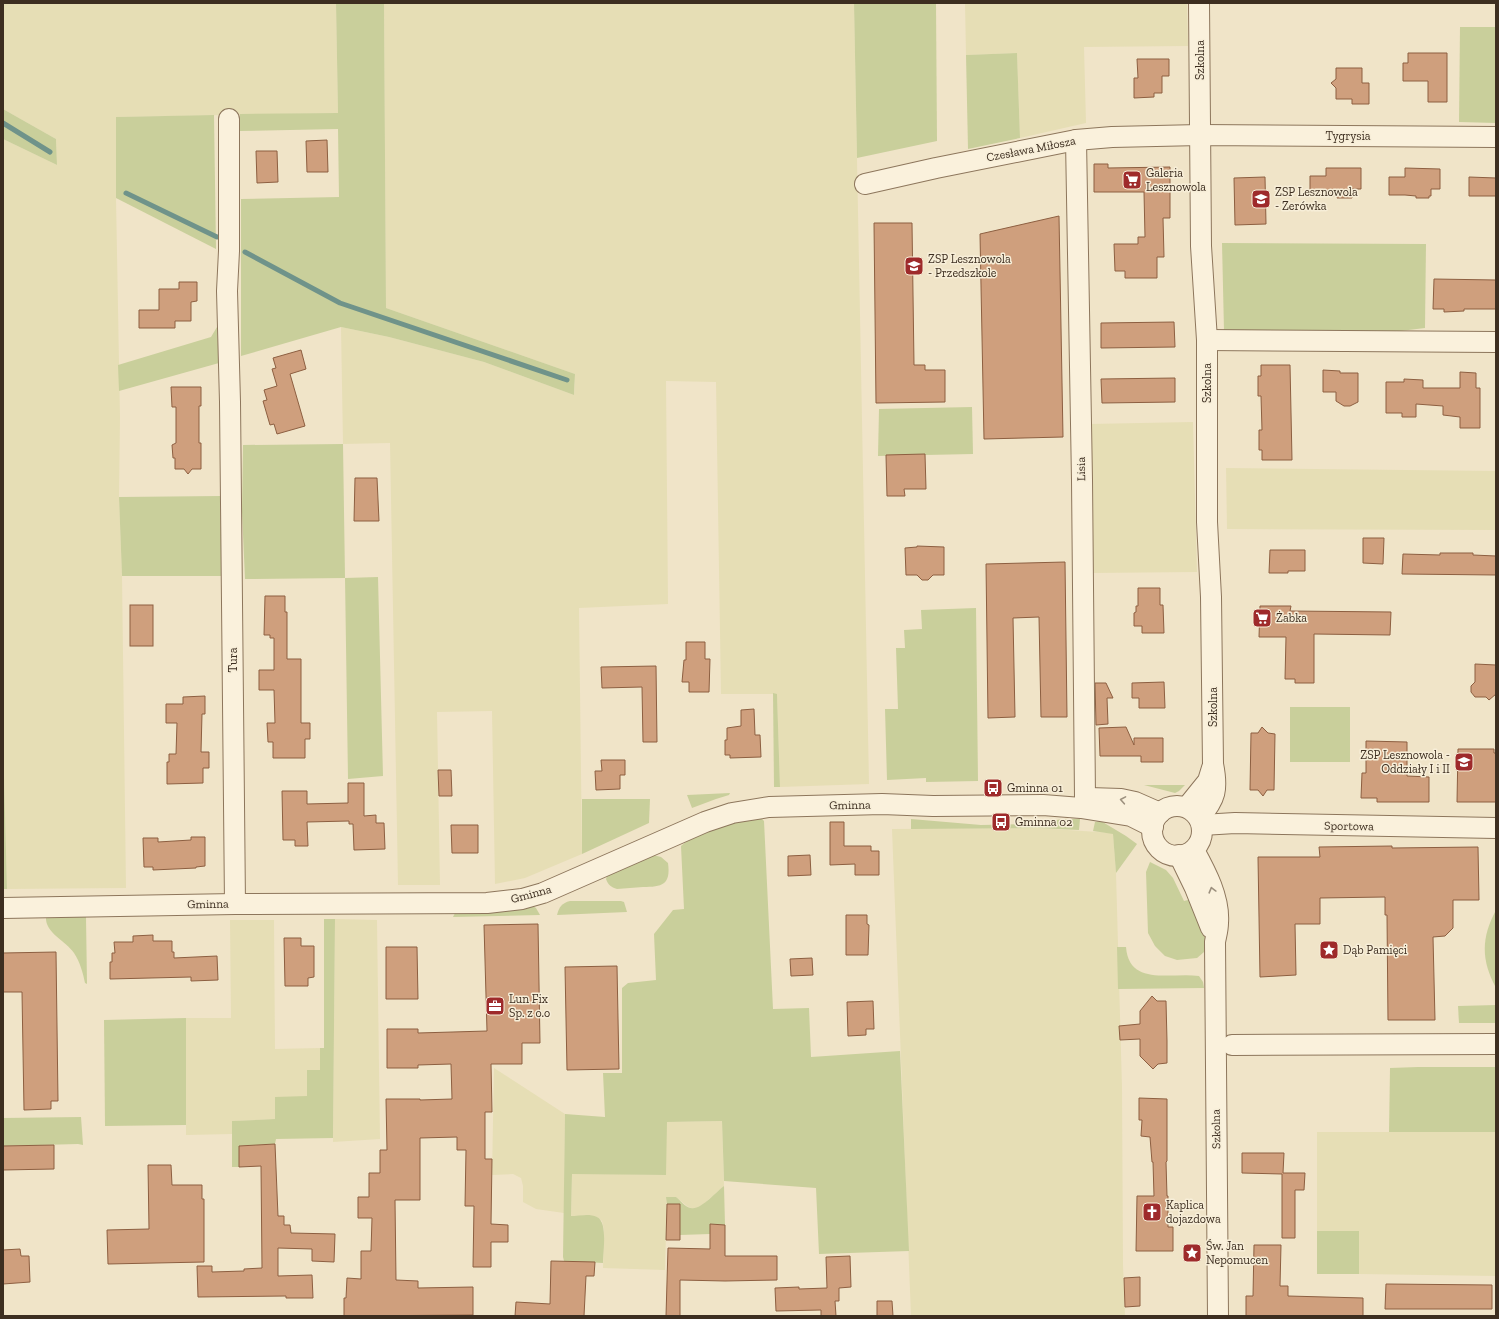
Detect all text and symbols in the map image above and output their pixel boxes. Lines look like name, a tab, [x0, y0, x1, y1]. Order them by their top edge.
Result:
street label: Szkolna	[1193, 40, 1207, 80]
street label: Tygrysia	[1325, 129, 1371, 143]
street label: Czesława Miłosza	[985, 133, 1077, 165]
place label: Galeria Lesznowola	[1146, 166, 1206, 194]
supermarket icon: Galeria Lesznowola	[1121, 169, 1143, 191]
place label: ZSP Lesznowola - Zerówka	[1275, 185, 1358, 213]
school or university icon: ZSP Lesznowola - Zerówka	[1250, 188, 1272, 210]
place label: ZSP Lesznowola - Przedszkole	[928, 252, 1011, 280]
school or university icon: ZSP Lesznowola - Przedszkole	[903, 255, 925, 277]
street label: Szkolna	[1200, 363, 1214, 403]
street label: Lisia	[1074, 457, 1088, 481]
supermarket icon: Żabka	[1251, 607, 1273, 629]
place label: Żabka	[1276, 611, 1307, 625]
street label: Tura	[226, 647, 240, 673]
street label: Szkolna	[1206, 687, 1220, 727]
place label: ZSP Lesznowola - Oddziały I i II	[1360, 748, 1450, 776]
school or university icon: ZSP Lesznowola - Oddziały I i II	[1453, 751, 1475, 773]
bus stop icon: Gminna 01	[982, 777, 1004, 799]
place label: Gminna 01	[1007, 781, 1063, 795]
one-way arrow	[1120, 796, 1126, 805]
street label: Gminna	[829, 798, 871, 812]
bus stop icon: Gminna 02	[990, 811, 1012, 833]
place label: Gminna 02	[1015, 815, 1072, 829]
street label: Sportowa	[1324, 819, 1374, 833]
street label: Gminna	[509, 882, 553, 906]
one-way arrow	[1209, 887, 1217, 893]
street label: Gminna	[187, 897, 229, 911]
place icon: Dąb Pamięci	[1318, 939, 1340, 961]
place label: Dąb Pamięci	[1343, 943, 1408, 957]
place label: Lun Fix Sp. z o.o	[509, 992, 550, 1020]
office icon: Lun Fix Sp. z o.o	[484, 995, 506, 1017]
street label: Szkolna	[1209, 1109, 1223, 1149]
place label: Kaplica dojazdowa	[1166, 1198, 1221, 1227]
church icon: Kaplica dojazdowa	[1141, 1201, 1163, 1223]
place label: Św. Jan Nepomucen	[1206, 1238, 1268, 1267]
place icon: Św. Jan Nepomucen	[1181, 1242, 1203, 1264]

